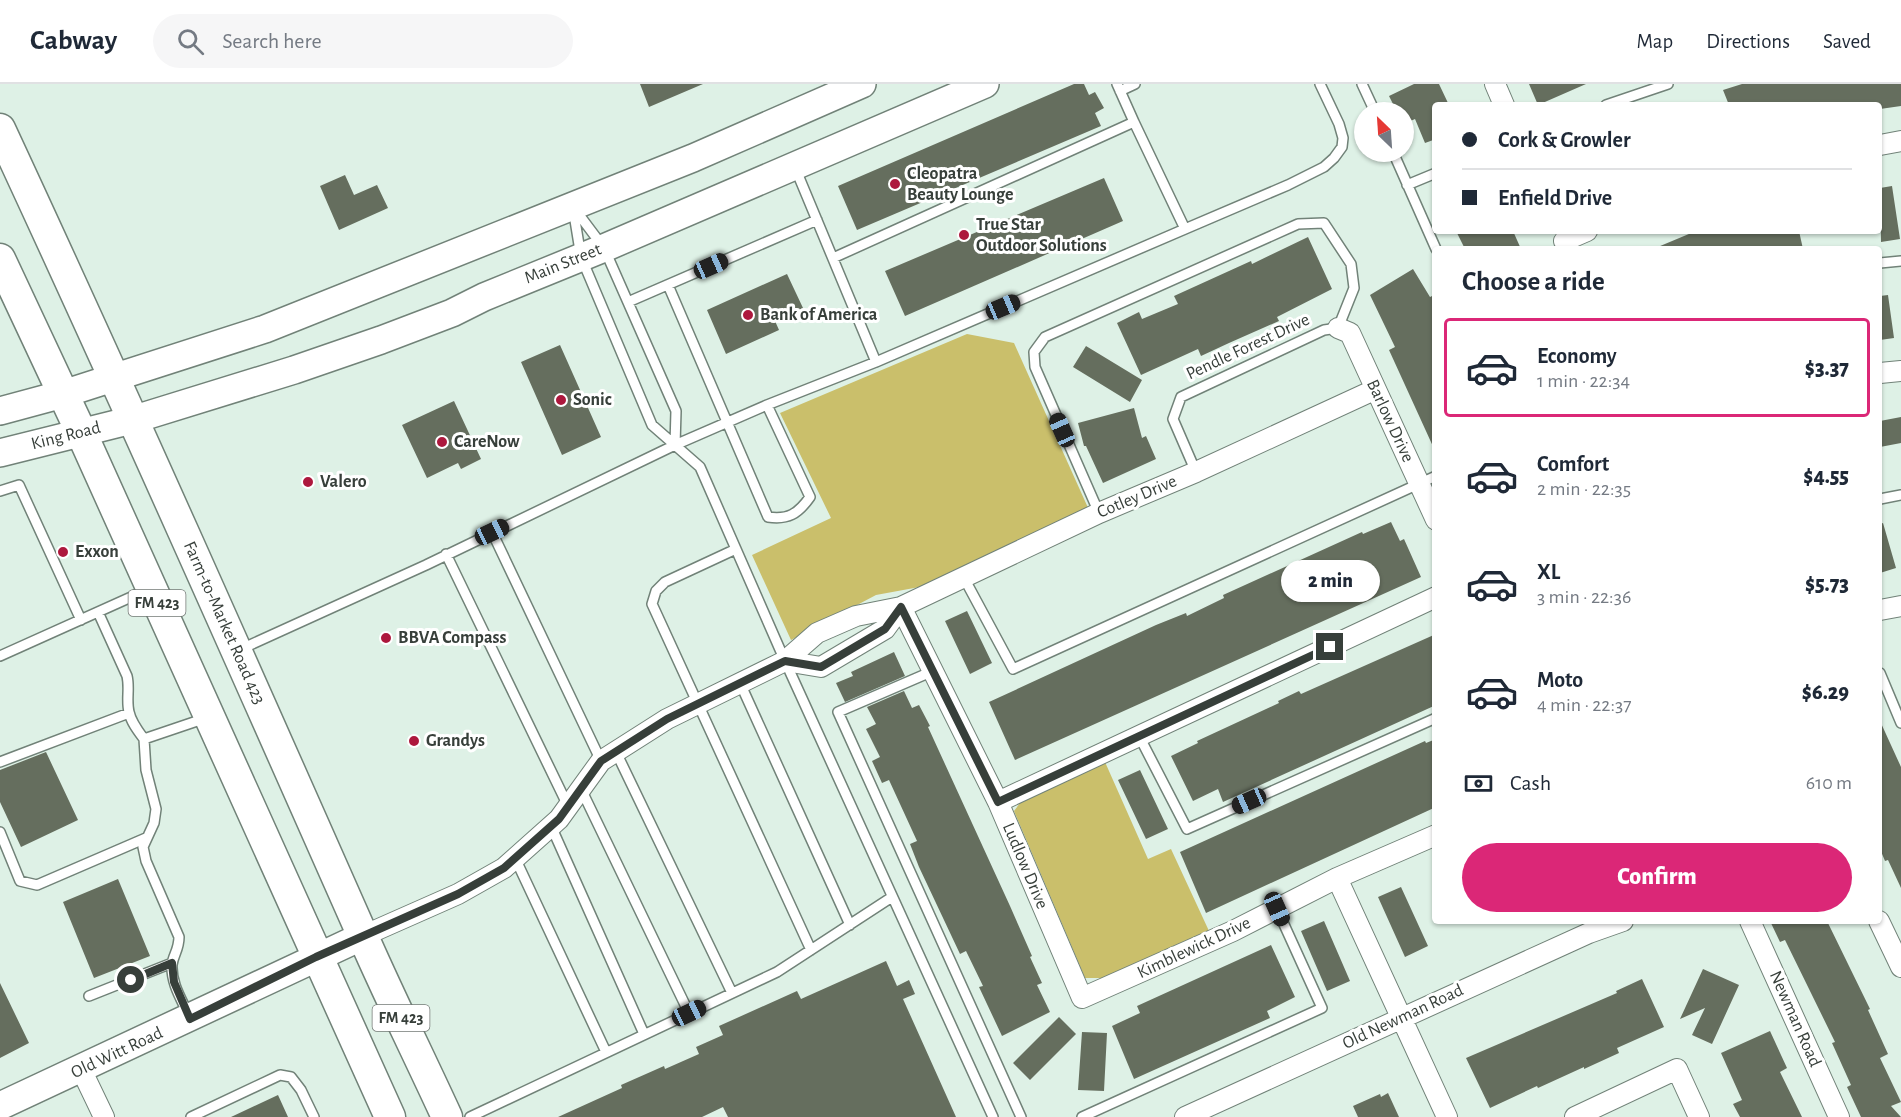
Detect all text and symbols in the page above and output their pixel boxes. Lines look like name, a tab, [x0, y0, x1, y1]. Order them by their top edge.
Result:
search box	[153, 14, 573, 68]
icon: search	[174, 25, 207, 58]
text: Cabway	[30, 27, 117, 55]
text: Search here	[222, 30, 322, 52]
text: Map	[1637, 31, 1673, 52]
text: Directions	[1706, 31, 1790, 52]
text: Saved	[1823, 31, 1871, 52]
north arrow	[1354, 102, 1414, 162]
map controls	[1354, 102, 1414, 162]
text: Cork & Growler	[1498, 129, 1631, 151]
place label: Cleopatra Beauty Lounge	[907, 165, 1014, 204]
marker: Cleopatra Beauty Lounge	[888, 177, 902, 191]
text: Enfield Drive	[1498, 187, 1612, 209]
place label: True Star Outdoor Solutions	[976, 216, 1107, 255]
marker: True Star Outdoor Solutions	[957, 228, 971, 242]
street label: Main Street	[522, 240, 604, 288]
car	[691, 250, 731, 282]
text: Choose a ride	[1462, 268, 1605, 295]
car	[983, 292, 1023, 322]
place label: Bank of America	[760, 306, 878, 324]
marker: Bank of America	[741, 308, 755, 322]
street label: Pendle Forest Drive	[1183, 311, 1313, 383]
icon: car	[1465, 341, 1519, 395]
text: Economy	[1537, 345, 1617, 367]
text: $3.37	[1805, 357, 1849, 379]
text: 1 min · 22:34	[1537, 371, 1630, 391]
street label: Barlow Drive	[1363, 377, 1417, 465]
place label: Sonic	[573, 391, 612, 409]
marker: Sonic	[554, 393, 568, 407]
car	[1046, 410, 1078, 450]
street label: King Road	[29, 419, 103, 453]
place label: CareNow	[454, 433, 520, 451]
marker: CareNow	[435, 435, 449, 449]
icon: car	[1465, 449, 1519, 503]
text: Comfort	[1537, 453, 1609, 475]
text: $4.55	[1803, 465, 1849, 487]
street label: Cotley Drive	[1095, 472, 1179, 522]
place label: Valero	[320, 473, 367, 491]
marker: Valero	[301, 475, 315, 489]
text: 2 min · 22:35	[1537, 479, 1631, 499]
car	[472, 516, 512, 548]
street label: Farm-to-Market Road 423	[180, 539, 268, 707]
place label: Exxon	[75, 543, 119, 561]
marker: Exxon	[56, 545, 70, 559]
icon: car	[1465, 557, 1519, 611]
callout: 2 min	[1280, 560, 1380, 602]
text: XL	[1537, 561, 1560, 583]
text: 2 min	[1308, 571, 1353, 591]
text: $5.73	[1805, 573, 1849, 595]
text: 3 min · 22:36	[1537, 587, 1631, 607]
road number: FM 423	[128, 590, 186, 616]
place label: BBVA Compass	[398, 629, 507, 647]
marker: BBVA Compass	[379, 631, 393, 645]
route end	[1316, 633, 1343, 660]
icon: car	[1465, 665, 1519, 719]
text: Moto	[1537, 669, 1583, 691]
text: $6.29	[1802, 681, 1849, 703]
text: 4 min · 22:37	[1537, 695, 1632, 715]
place label: Grandys	[426, 732, 485, 750]
marker: Grandys	[407, 734, 421, 748]
icon: cash	[1462, 767, 1495, 800]
text: Cash	[1510, 772, 1551, 794]
text: 610 m	[1806, 773, 1852, 793]
car	[1229, 785, 1269, 817]
street label: Ludlow Drive	[999, 820, 1051, 912]
button: Confirm	[1462, 843, 1852, 912]
car	[1261, 889, 1293, 929]
street label: Kimblewick Drive	[1135, 914, 1253, 982]
route start	[117, 966, 144, 993]
street label: Newman Road	[1766, 968, 1824, 1070]
street label: Old Newman Road	[1340, 981, 1466, 1053]
car	[669, 997, 709, 1029]
road number: FM 423	[372, 1005, 430, 1031]
street label: Old Witt Road	[68, 1024, 166, 1082]

